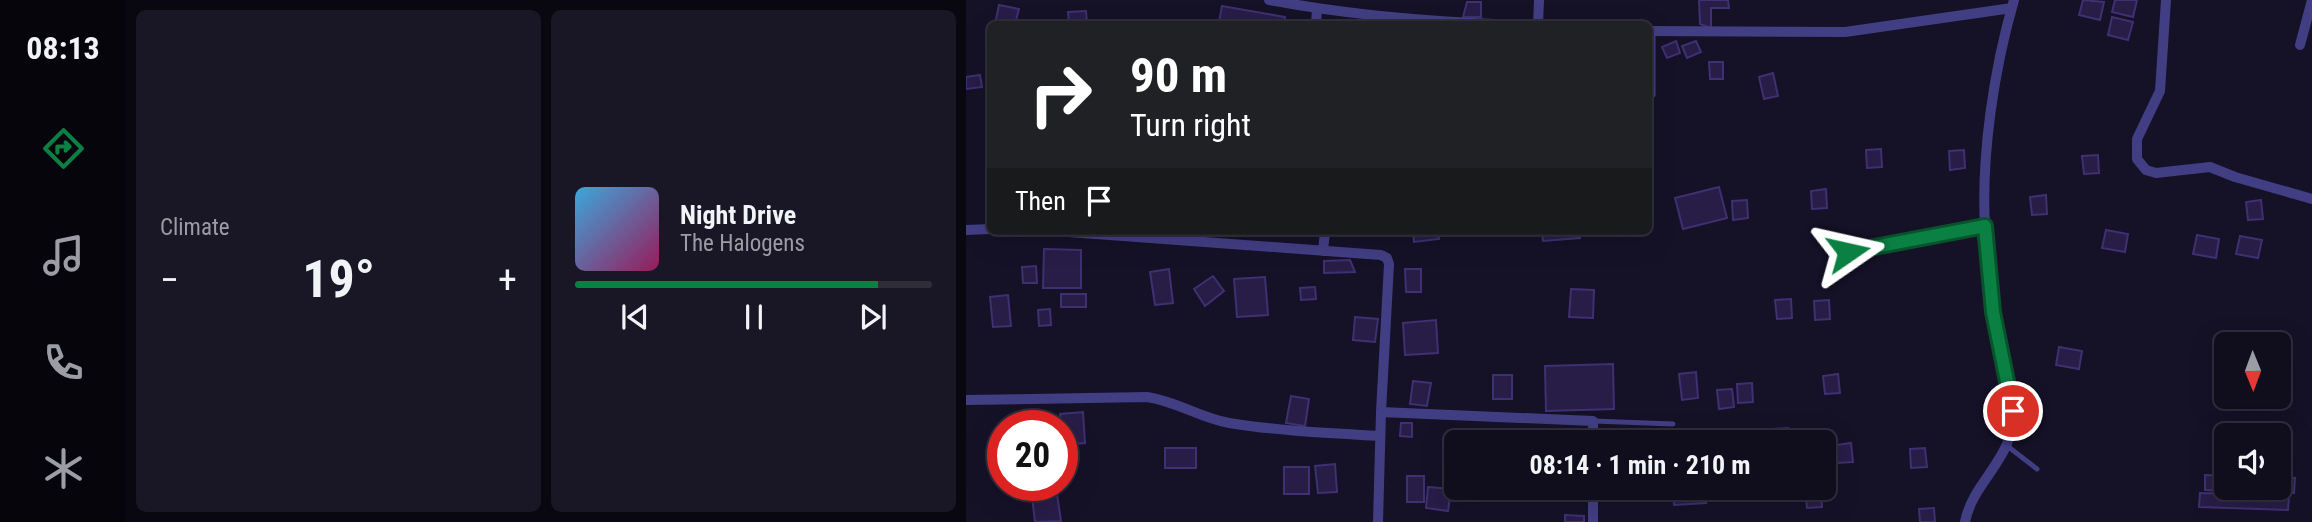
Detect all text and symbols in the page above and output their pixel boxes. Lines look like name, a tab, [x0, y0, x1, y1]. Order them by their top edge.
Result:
text: 08:13	[26, 29, 100, 67]
text: 90 m	[1130, 47, 1227, 104]
icon: right	[1015, 49, 1106, 140]
text: Turn right	[1130, 106, 1251, 144]
icon: directions	[39, 124, 88, 173]
icon: arrive	[1080, 182, 1118, 220]
text: Then	[1015, 186, 1066, 216]
text: Night Drive	[680, 200, 796, 230]
text: Climate	[160, 214, 230, 241]
position arrow	[1811, 215, 1885, 289]
text: The Halogens	[680, 230, 805, 257]
icon: music	[39, 231, 88, 280]
text: 19°	[302, 249, 375, 310]
text: −	[160, 258, 179, 302]
text: +	[498, 258, 517, 302]
icon: previous	[616, 298, 654, 336]
icon: pause	[735, 298, 773, 336]
icon: next	[854, 298, 892, 336]
north arrow	[2214, 332, 2291, 410]
map controls	[2214, 332, 2291, 500]
icon: phone	[39, 338, 88, 387]
pin	[1983, 381, 2043, 441]
icon: arrive	[1994, 392, 2032, 430]
speed limit sign: 20	[987, 410, 1078, 501]
button: sound	[2214, 423, 2291, 500]
icon: climate	[39, 444, 88, 493]
text: 08:14 · 1 min · 210 m	[1530, 450, 1750, 480]

